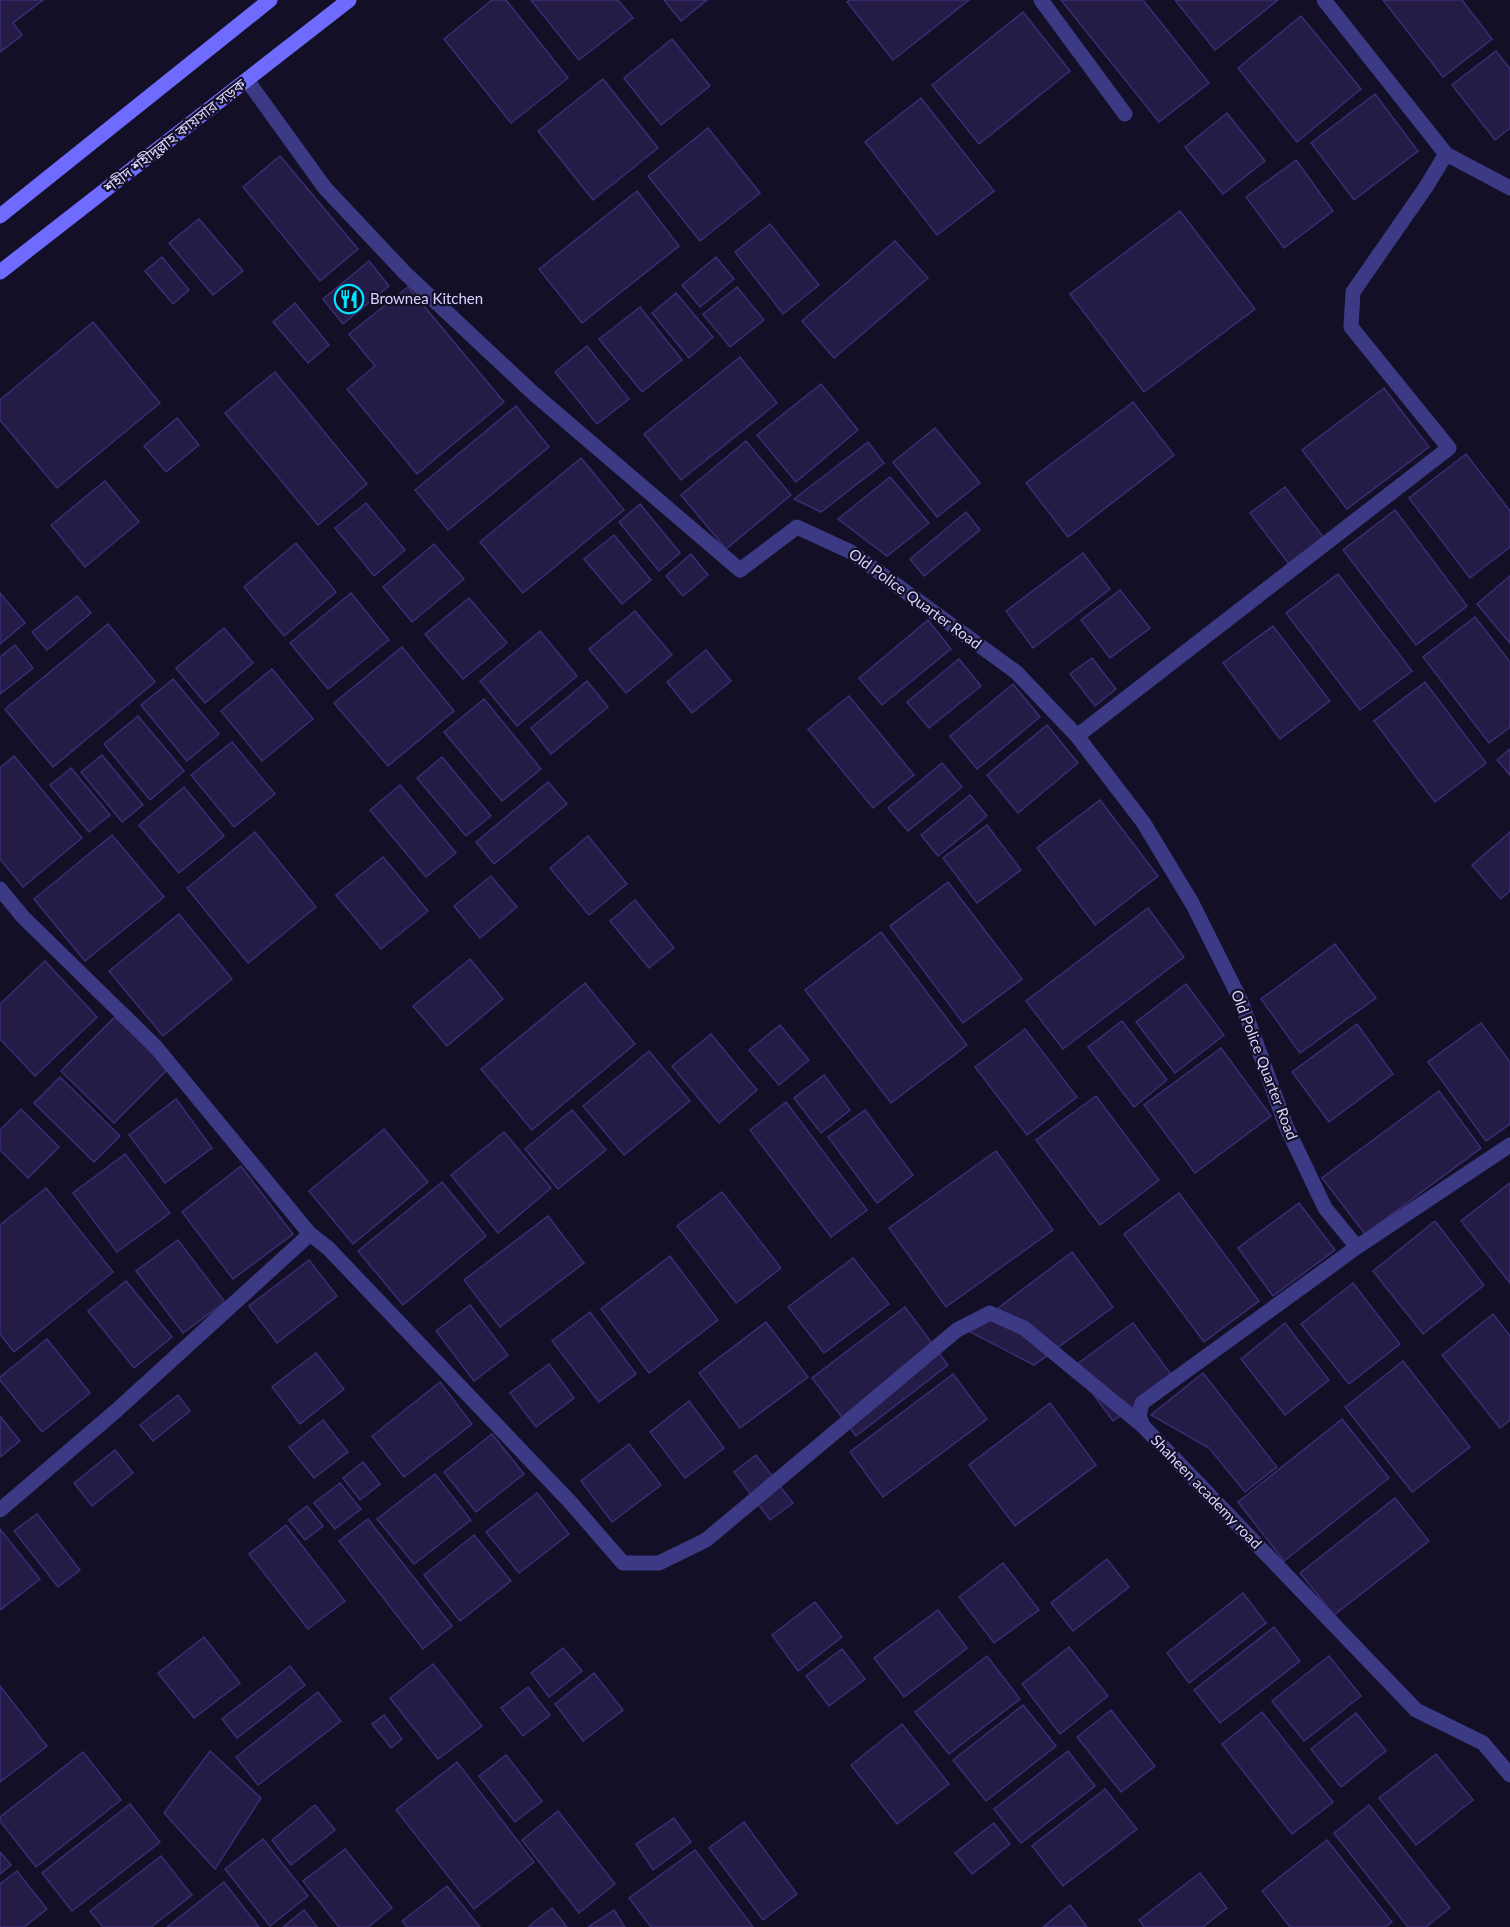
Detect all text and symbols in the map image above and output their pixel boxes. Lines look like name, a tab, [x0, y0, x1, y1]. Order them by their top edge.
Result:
street label: শহীদ শহীদুল্লাহ কায়সার সড়ক	[99, 74, 249, 197]
restaurant icon: Brownea Kitchen	[333, 283, 365, 315]
place label: Brownea Kitchen	[370, 289, 483, 307]
street label: Old Police Quarter Road	[846, 544, 985, 652]
street label: Old Police Quarter Road	[1228, 987, 1302, 1142]
street label: Shaheen academy road	[1148, 1431, 1266, 1552]

